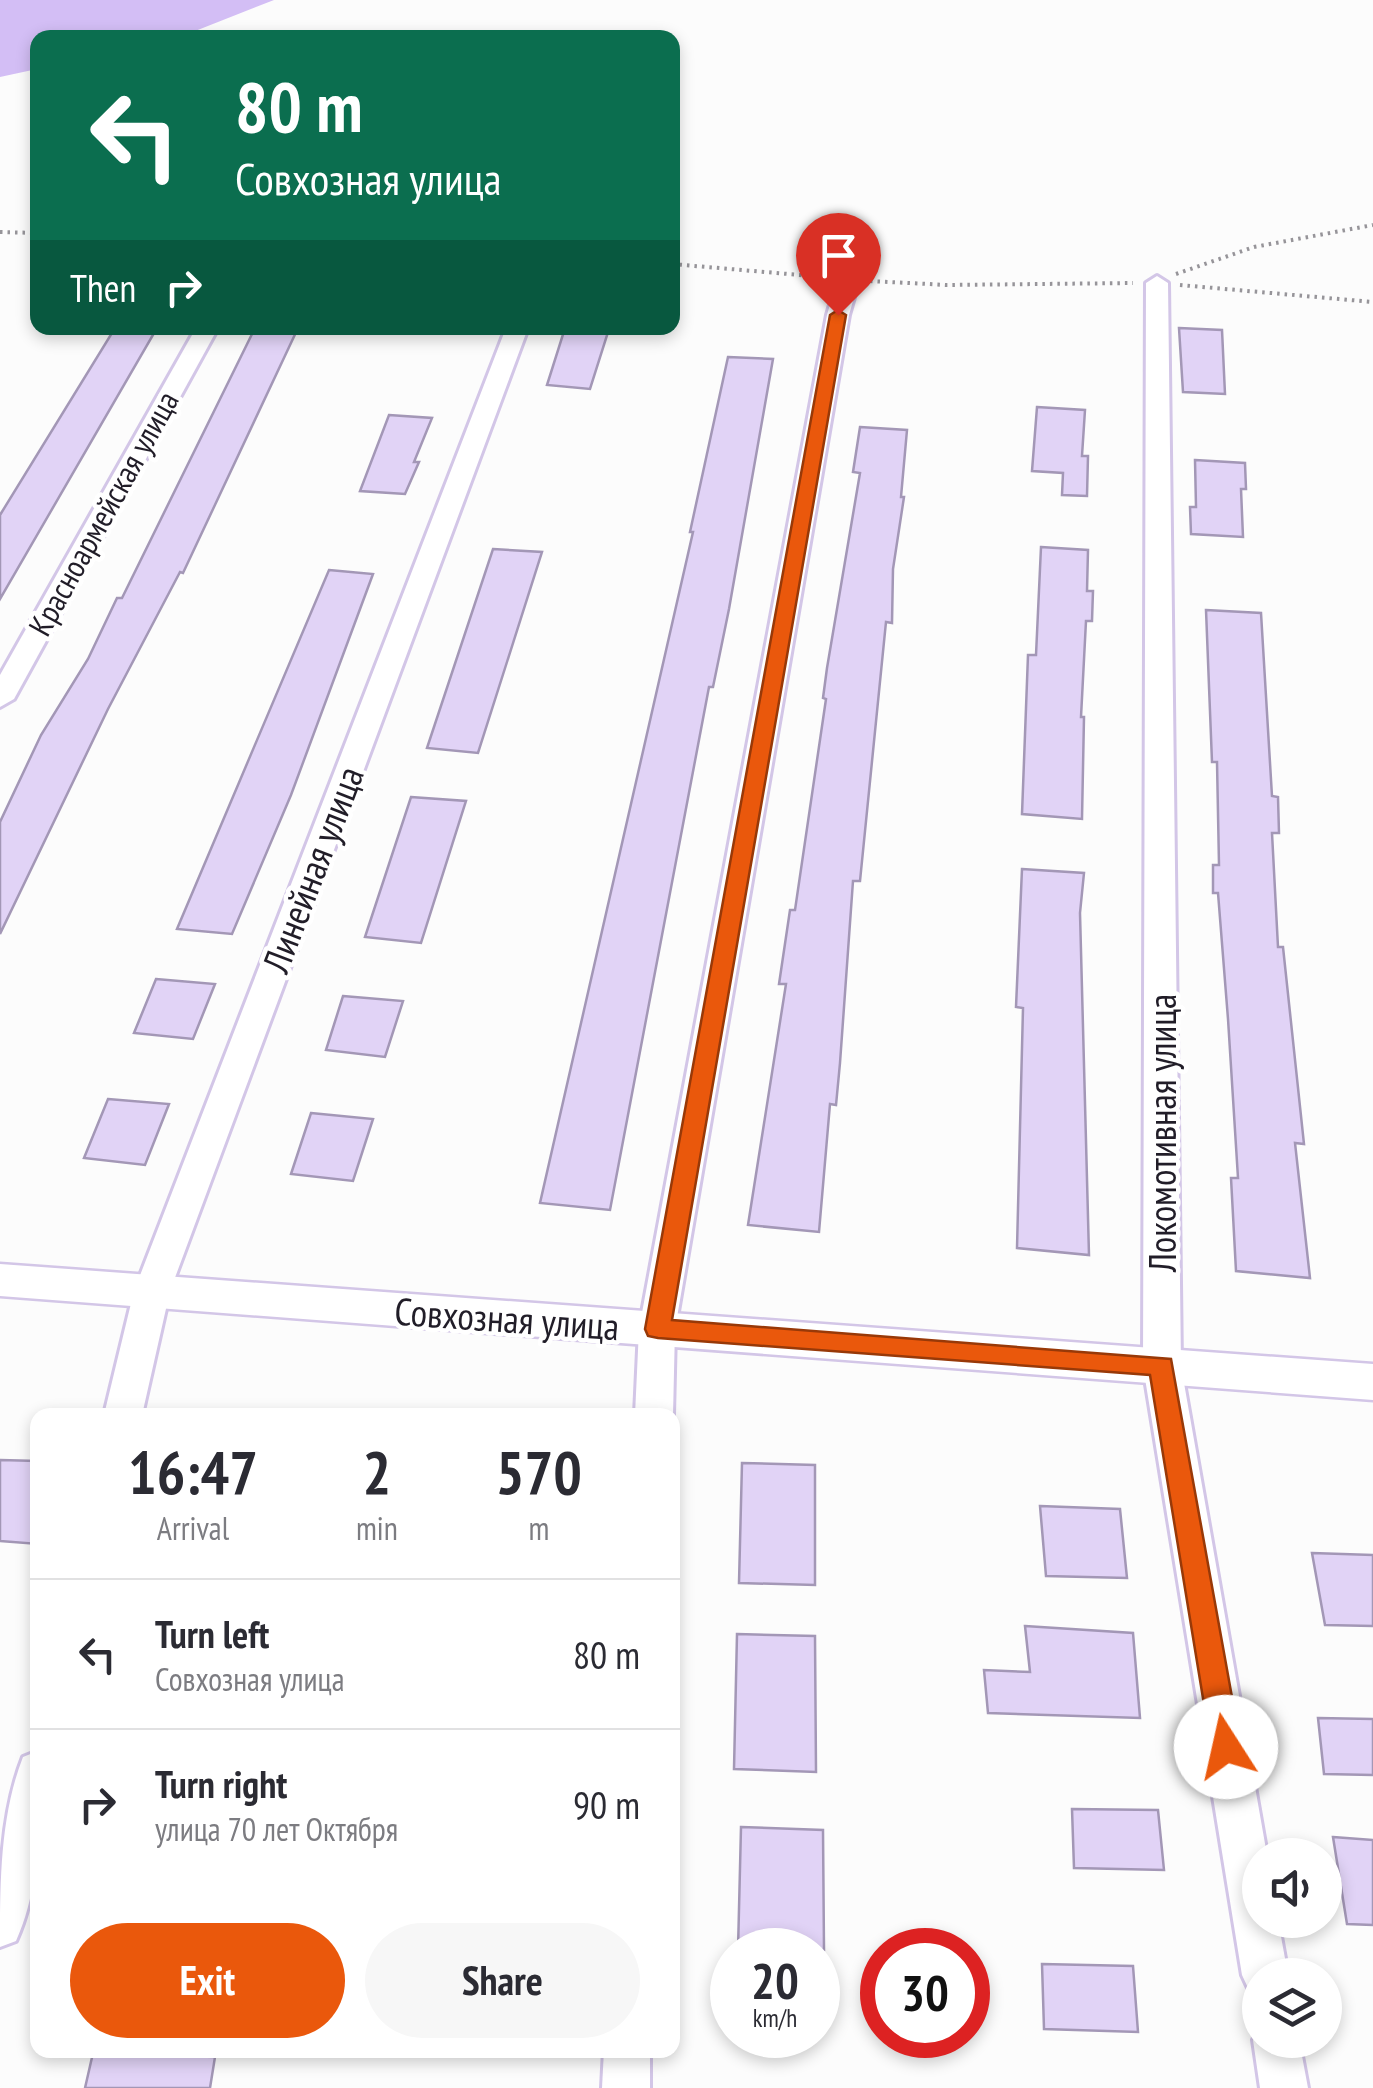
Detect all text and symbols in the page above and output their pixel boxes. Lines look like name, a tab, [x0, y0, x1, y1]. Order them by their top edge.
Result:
text: 80 m	[235, 61, 363, 151]
icon: left	[70, 70, 200, 200]
text: Совхозная улица	[235, 149, 502, 207]
pin	[796, 213, 881, 316]
icon: arrive	[811, 228, 866, 283]
icon: right	[156, 260, 211, 315]
text: Then	[70, 263, 136, 312]
street label: Красноармейская улица	[18, 383, 188, 643]
street label: Линейная улица	[250, 759, 374, 980]
street label: Локомотивная улица	[1137, 994, 1186, 1273]
street label: Совхозная улица	[393, 1286, 621, 1350]
text: 16:47	[128, 1433, 258, 1511]
text: 2	[363, 1433, 391, 1511]
text: 570	[496, 1433, 582, 1511]
text: Arrival	[157, 1507, 229, 1549]
text: min	[356, 1507, 398, 1549]
text: m	[528, 1507, 549, 1549]
text: Turn left	[155, 1609, 269, 1658]
icon: left	[70, 1627, 125, 1682]
text: 80 m	[573, 1630, 640, 1679]
text: Совхозная улица	[155, 1658, 345, 1700]
position arrow	[1174, 1695, 1278, 1799]
text: Turn right	[155, 1759, 287, 1808]
icon: right	[70, 1777, 125, 1832]
text: 90 m	[573, 1780, 640, 1829]
text: улица 70 лет Октября	[155, 1808, 398, 1850]
map controls	[1242, 1838, 1342, 2058]
button: sound	[1242, 1838, 1342, 1938]
button: Exit	[70, 1923, 345, 2038]
button: Share	[365, 1923, 640, 2038]
speed limit sign: 30	[860, 1928, 990, 2058]
text: 20	[751, 1948, 799, 2013]
button: layers	[1242, 1958, 1342, 2058]
text: km/h	[753, 2002, 797, 2034]

